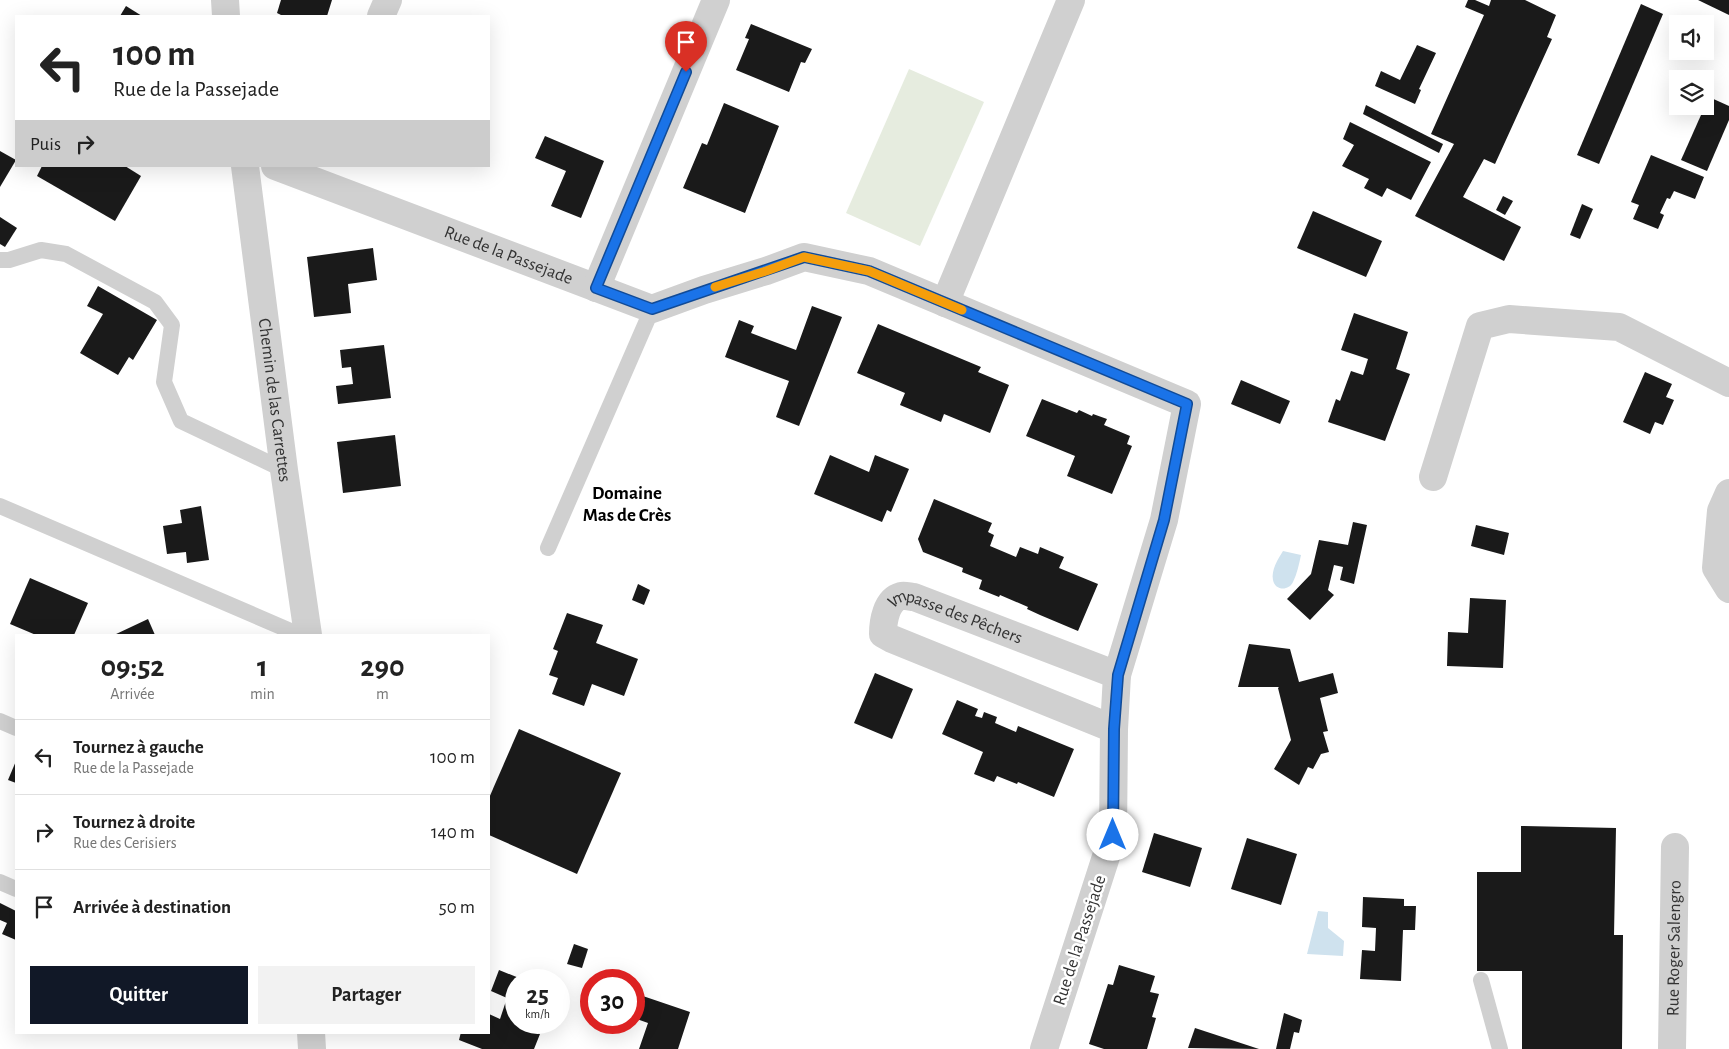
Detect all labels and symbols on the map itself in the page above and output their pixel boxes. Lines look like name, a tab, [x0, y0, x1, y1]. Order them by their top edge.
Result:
pin	[665, 21, 707, 72]
street label: Rue de la Passejade	[442, 223, 575, 288]
street label: Chemin de las Carrettes	[255, 317, 294, 483]
district label: Domaine Mas de Crès	[583, 484, 671, 525]
street label: Impasse des Pêchers	[884, 587, 1025, 648]
position arrow	[1086, 808, 1138, 860]
street label: Rue de la Passejade	[1050, 873, 1110, 1008]
street label: Rue Roger Salengro	[1664, 880, 1685, 1016]
speed limit sign: 30	[580, 969, 645, 1034]

